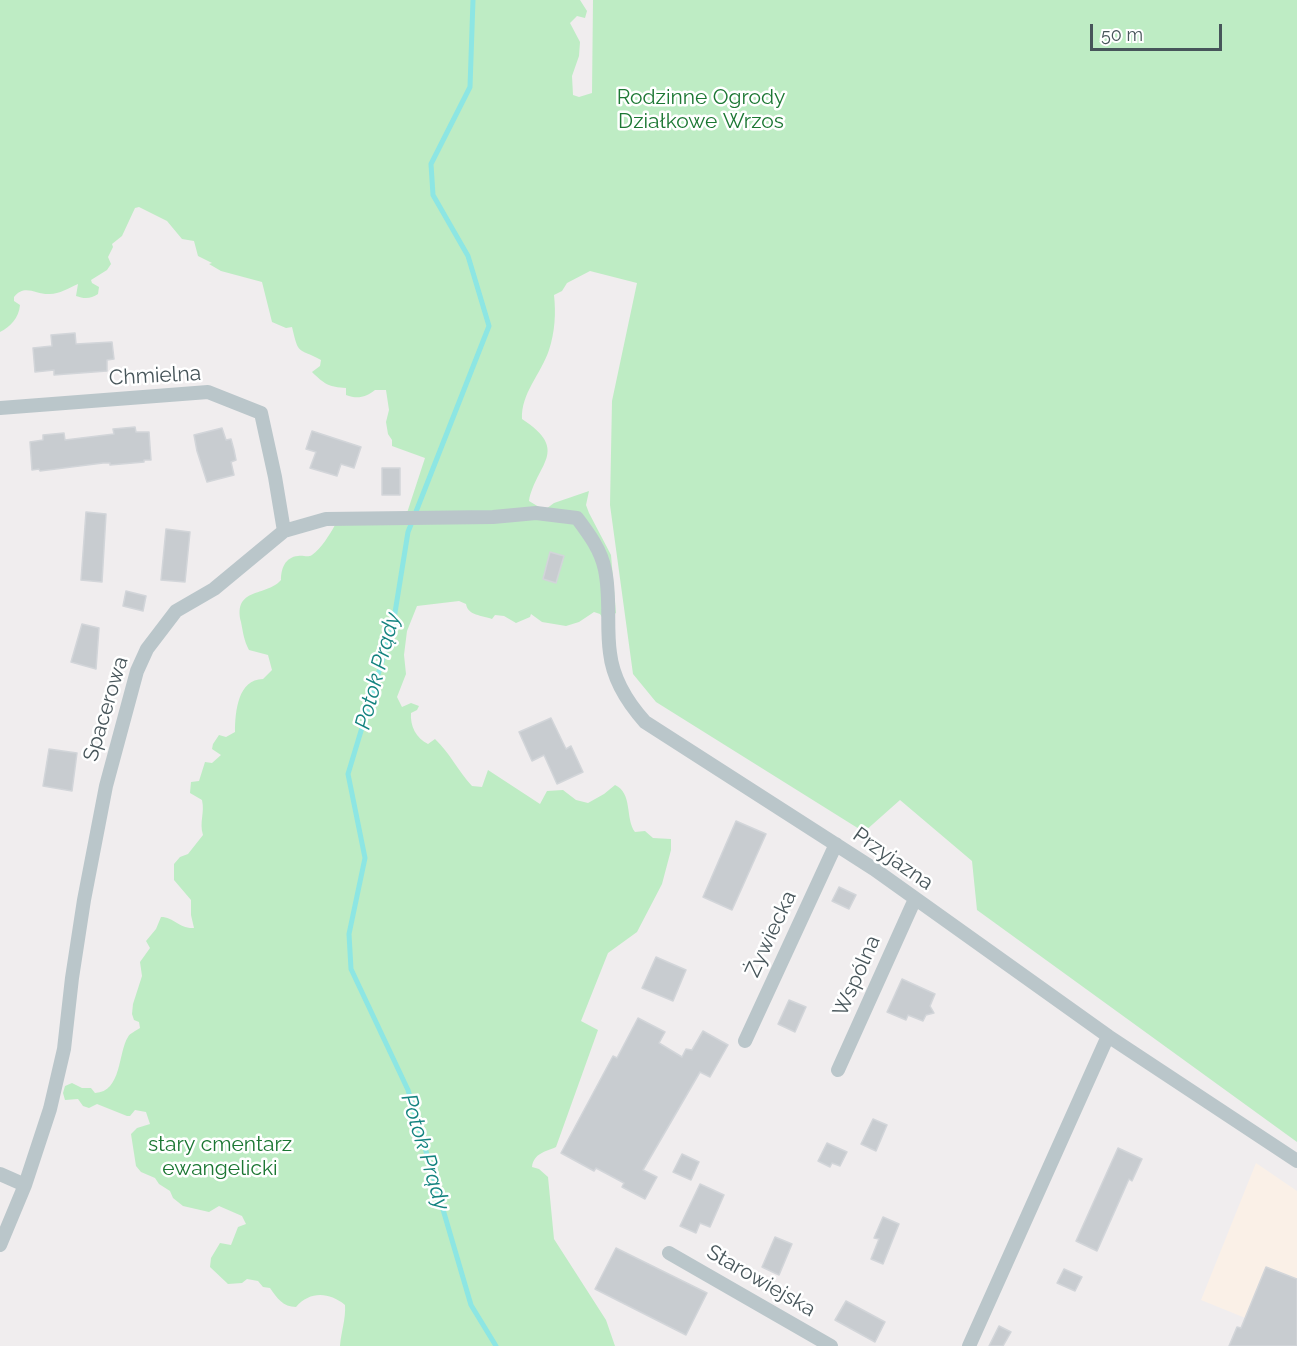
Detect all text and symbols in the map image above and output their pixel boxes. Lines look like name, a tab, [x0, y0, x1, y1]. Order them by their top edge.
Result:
scale bar	[1093, 12, 1225, 50]
text: 50 m	[1101, 24, 1143, 45]
park label: Rodzinne Ogrody Działkowe Wrzos	[617, 85, 785, 135]
street label: Chmielna	[108, 361, 202, 391]
water label: Potok Prądy	[350, 610, 406, 732]
street label: Spacerowa	[78, 654, 134, 764]
street label: Przyjazna	[848, 822, 938, 896]
street label: Żywiecka	[740, 887, 802, 981]
street label: Wspólna	[828, 932, 886, 1020]
water label: Potok Prądy	[395, 1091, 455, 1213]
park label: stary cmentarz ewangelicki	[148, 1132, 292, 1182]
street label: Starowiejska	[702, 1240, 820, 1322]

